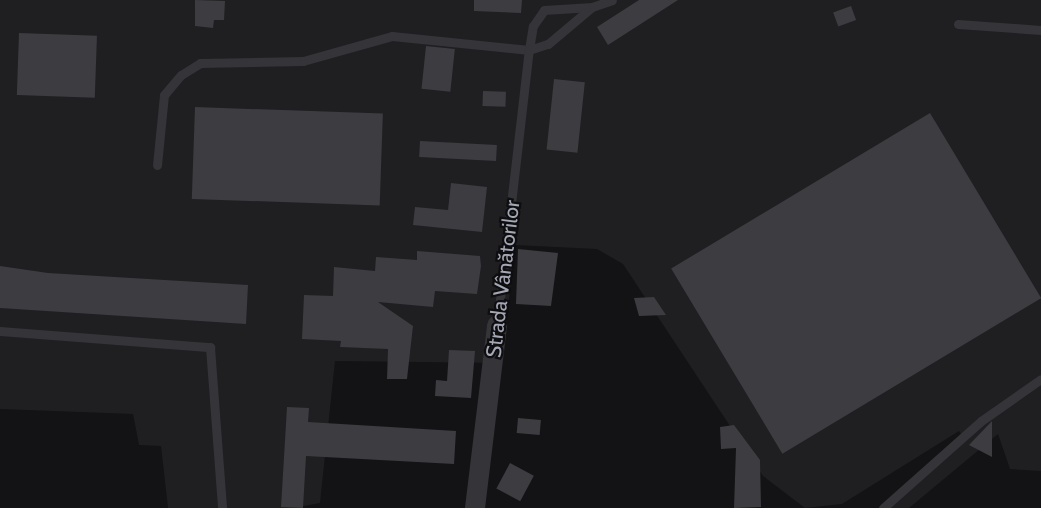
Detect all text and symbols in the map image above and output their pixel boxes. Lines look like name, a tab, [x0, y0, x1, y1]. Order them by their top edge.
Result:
street label: Strada Vânătorilor	[481, 199, 525, 359]

